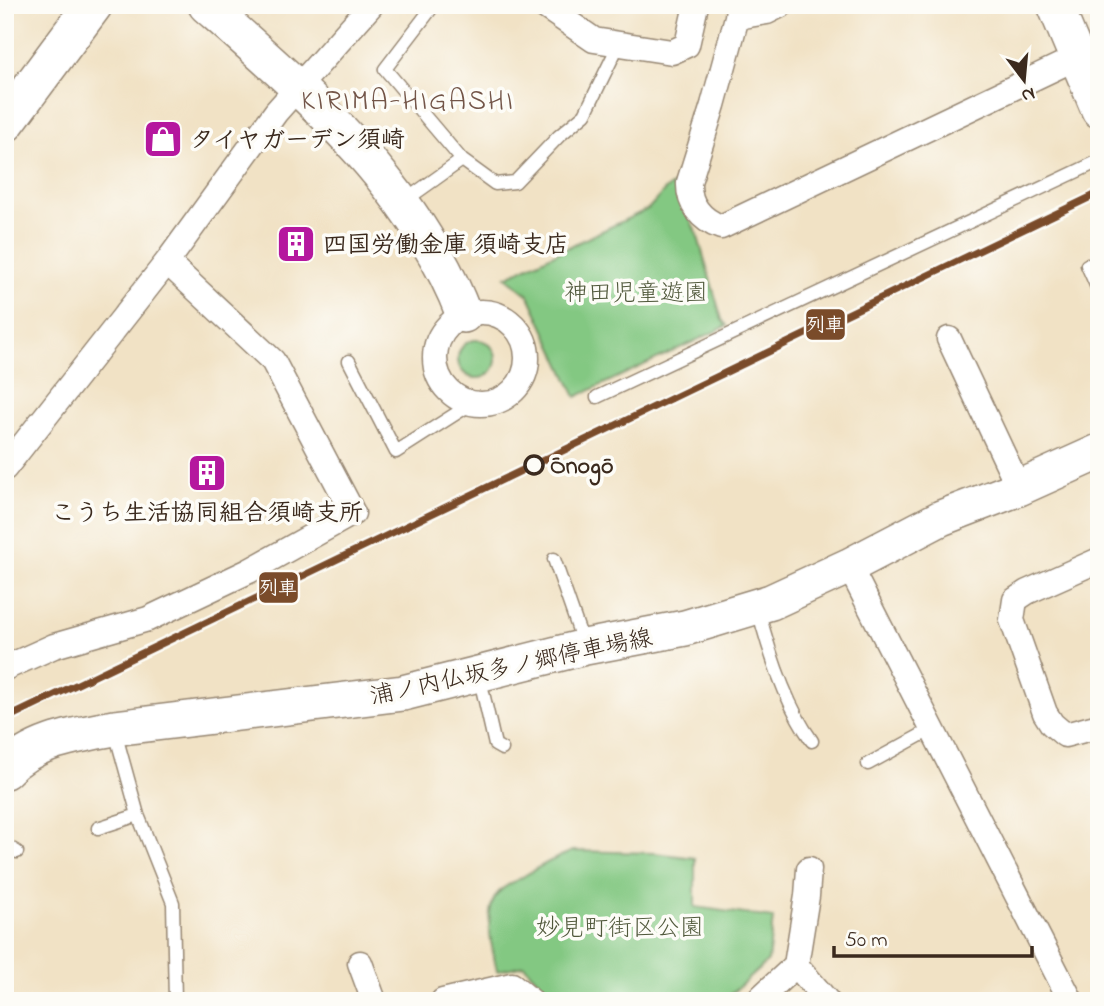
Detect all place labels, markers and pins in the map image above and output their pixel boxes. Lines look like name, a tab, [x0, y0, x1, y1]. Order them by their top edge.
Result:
shop icon: タイヤガーデン須崎	[142, 118, 184, 160]
place label: タイヤガーデン須崎	[190, 124, 405, 159]
building icon: 四国労働金庫 須崎支店	[275, 223, 317, 265]
place label: 四国労働金庫 須崎支店	[323, 229, 569, 264]
place label: Ōnogō	[550, 450, 613, 486]
building icon: こうち生活協同組合須崎支所	[186, 452, 228, 494]
marker: Ōnogō	[524, 455, 544, 475]
place label: こうち生活協同組合須崎支所	[51, 497, 363, 532]

